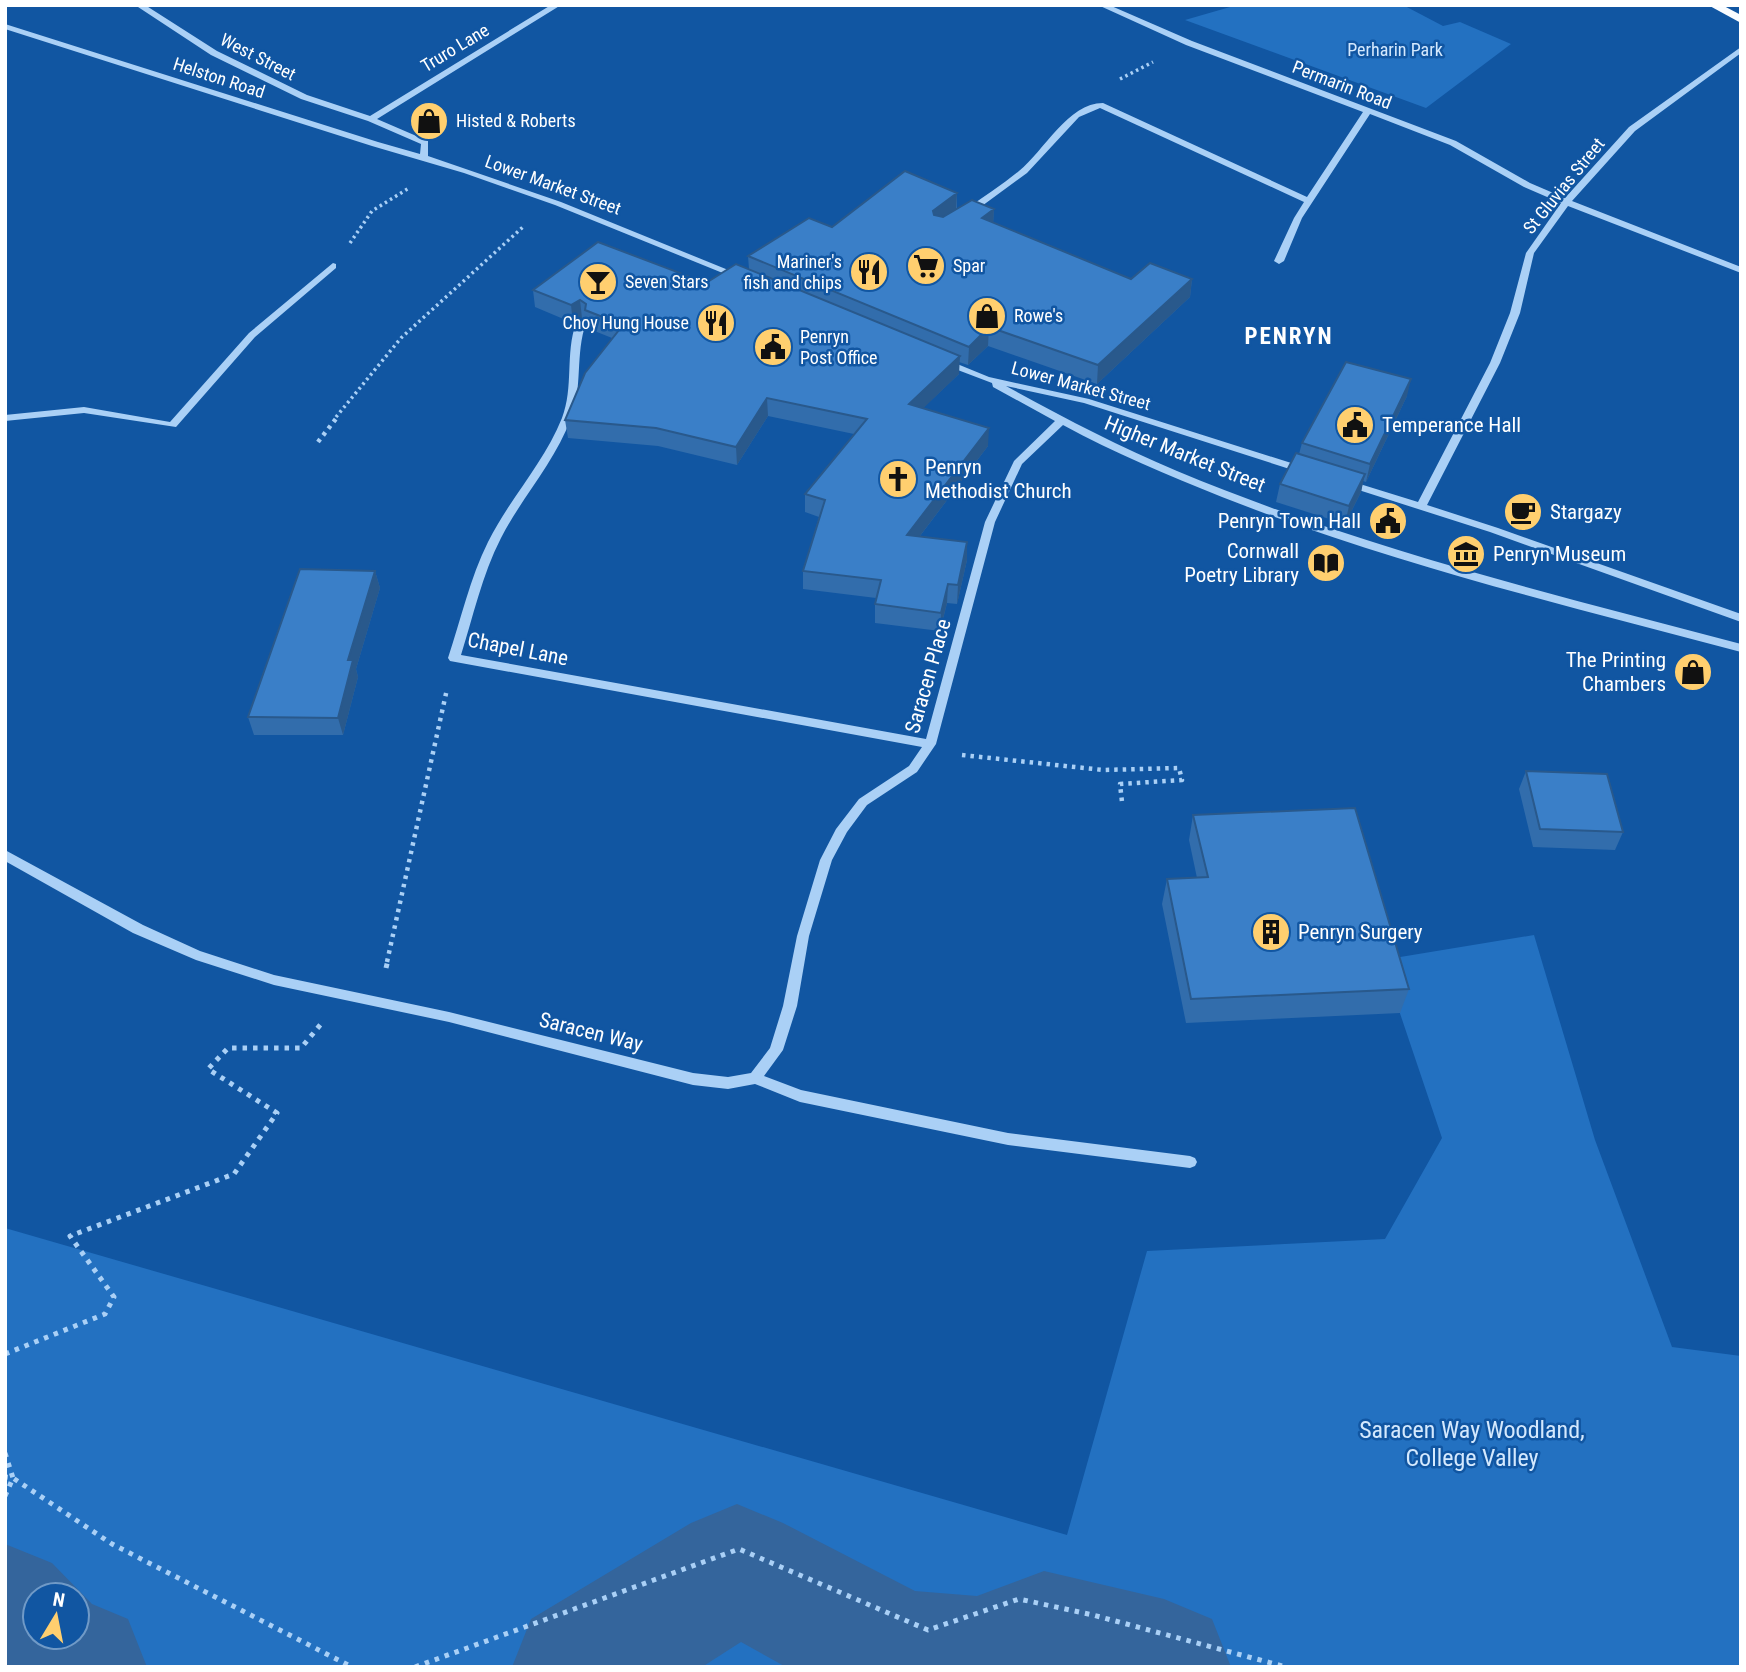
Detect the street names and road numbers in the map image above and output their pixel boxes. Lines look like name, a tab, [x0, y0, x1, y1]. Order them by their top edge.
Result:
street label: Truro Lane	[417, 19, 493, 76]
street label: West Street	[217, 29, 299, 84]
street label: Helston Road	[171, 53, 268, 102]
street label: Permarin Road	[1290, 56, 1395, 113]
street label: St Gluvias Street	[1519, 134, 1609, 238]
street label: Lower Market Street	[482, 150, 624, 219]
street label: Lower Market Street	[1009, 357, 1153, 414]
street label: Higher Market Street	[1101, 411, 1269, 497]
street label: Saracen Place	[900, 616, 956, 736]
street label: Chapel Lane	[466, 627, 571, 671]
street label: Saracen Way	[537, 1008, 645, 1057]

